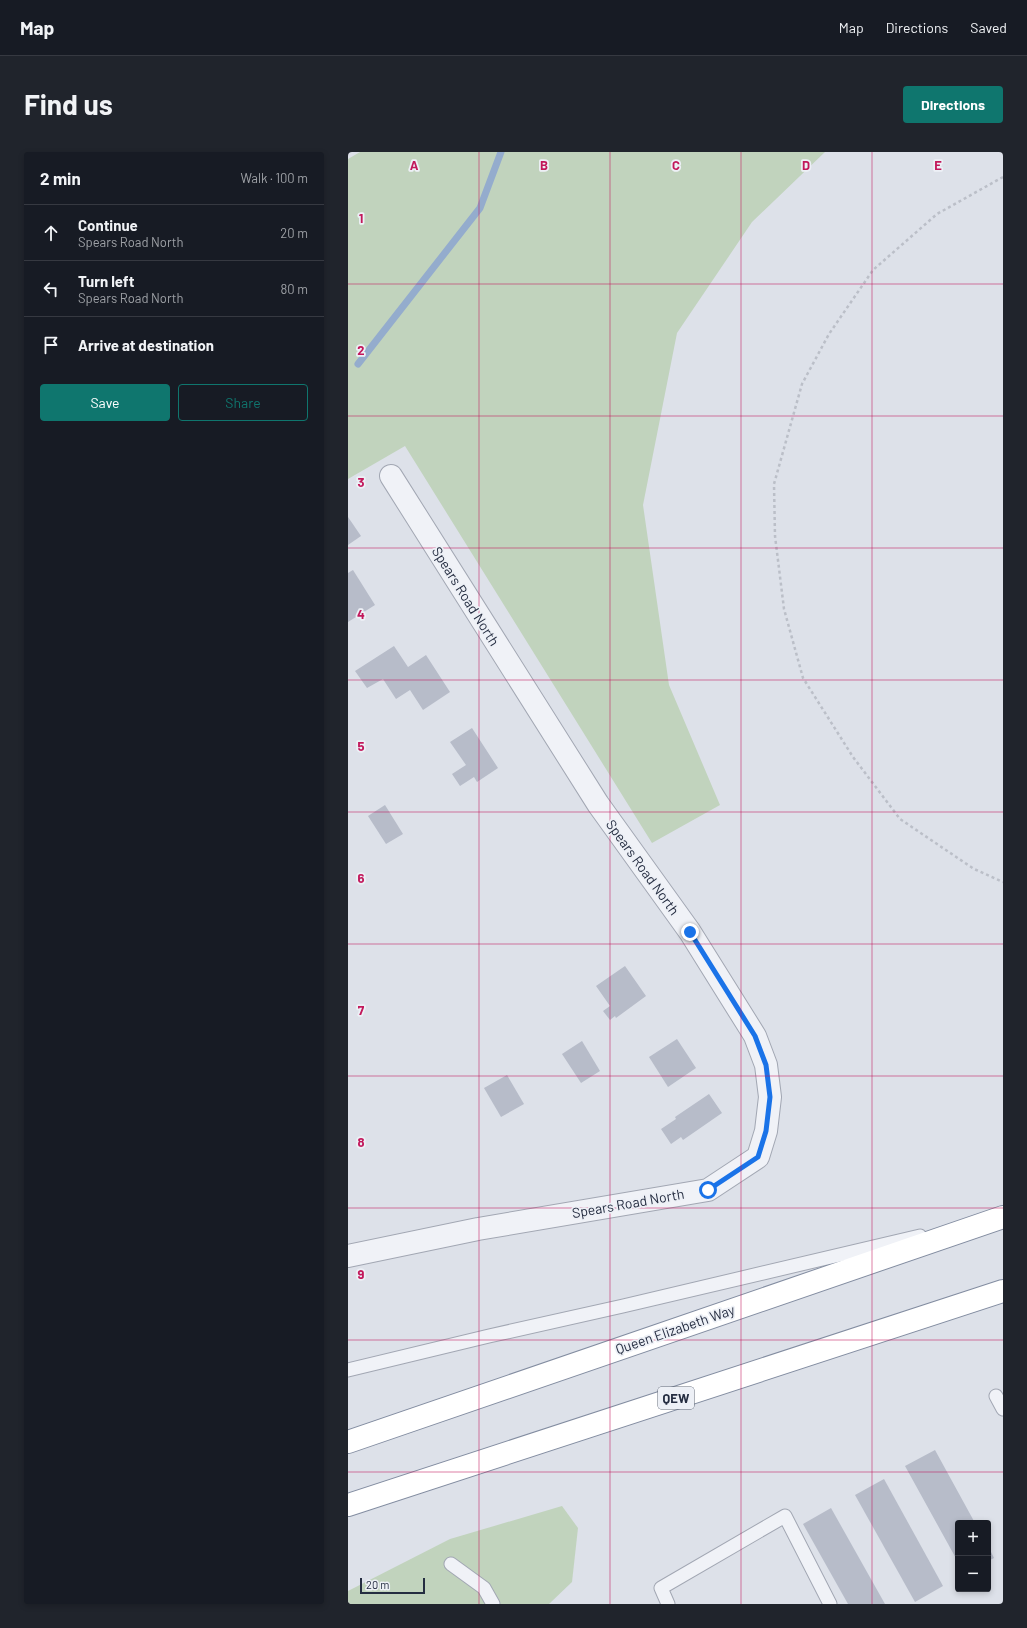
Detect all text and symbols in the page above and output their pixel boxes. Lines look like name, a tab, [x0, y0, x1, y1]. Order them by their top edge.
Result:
text: Map	[20, 16, 54, 39]
text: Map	[839, 19, 864, 36]
text: Directions	[886, 19, 948, 36]
text: Saved	[970, 19, 1007, 36]
button: Directions	[903, 86, 1003, 123]
text: Find us	[24, 87, 113, 121]
text: A	[410, 157, 419, 173]
text: B	[540, 157, 548, 173]
text: C	[672, 157, 680, 173]
text: D	[802, 157, 810, 173]
text: E	[934, 157, 942, 173]
text: 2 min	[40, 168, 81, 188]
text: Walk · 100 m	[241, 170, 308, 186]
text: 1	[359, 210, 363, 226]
text: Continue	[78, 216, 138, 234]
icon: ahead	[40, 222, 62, 244]
text: 20 m	[280, 225, 308, 241]
text: Spears Road North	[78, 234, 184, 250]
text: Turn left	[78, 272, 134, 290]
icon: left	[40, 278, 62, 300]
text: 80 m	[281, 281, 308, 297]
text: Spears Road North	[78, 290, 184, 306]
icon: arrive	[40, 334, 62, 356]
text: Arrive at destination	[78, 336, 214, 354]
text: 2	[357, 342, 365, 358]
button: Save	[40, 384, 170, 421]
button: Share	[178, 384, 308, 421]
text: 3	[357, 474, 365, 490]
street label: Spears Road North	[429, 543, 503, 649]
text: 4	[357, 606, 365, 622]
text: 5	[357, 738, 365, 754]
street label: Spears Road North	[603, 816, 683, 918]
text: 6	[358, 870, 365, 886]
route end	[681, 923, 699, 941]
text: 7	[358, 1002, 365, 1018]
text: 8	[357, 1134, 365, 1150]
route start	[699, 1181, 717, 1199]
street label: Spears Road North	[571, 1185, 685, 1221]
text: 9	[358, 1266, 365, 1282]
street label: Queen Elizabeth Way	[613, 1300, 737, 1357]
road number: QEW	[658, 1387, 694, 1409]
map controls	[955, 1520, 991, 1592]
button: +	[955, 1520, 991, 1556]
button: −	[955, 1556, 991, 1592]
scale bar	[360, 1576, 425, 1595]
text: 20 m	[366, 1578, 389, 1591]

